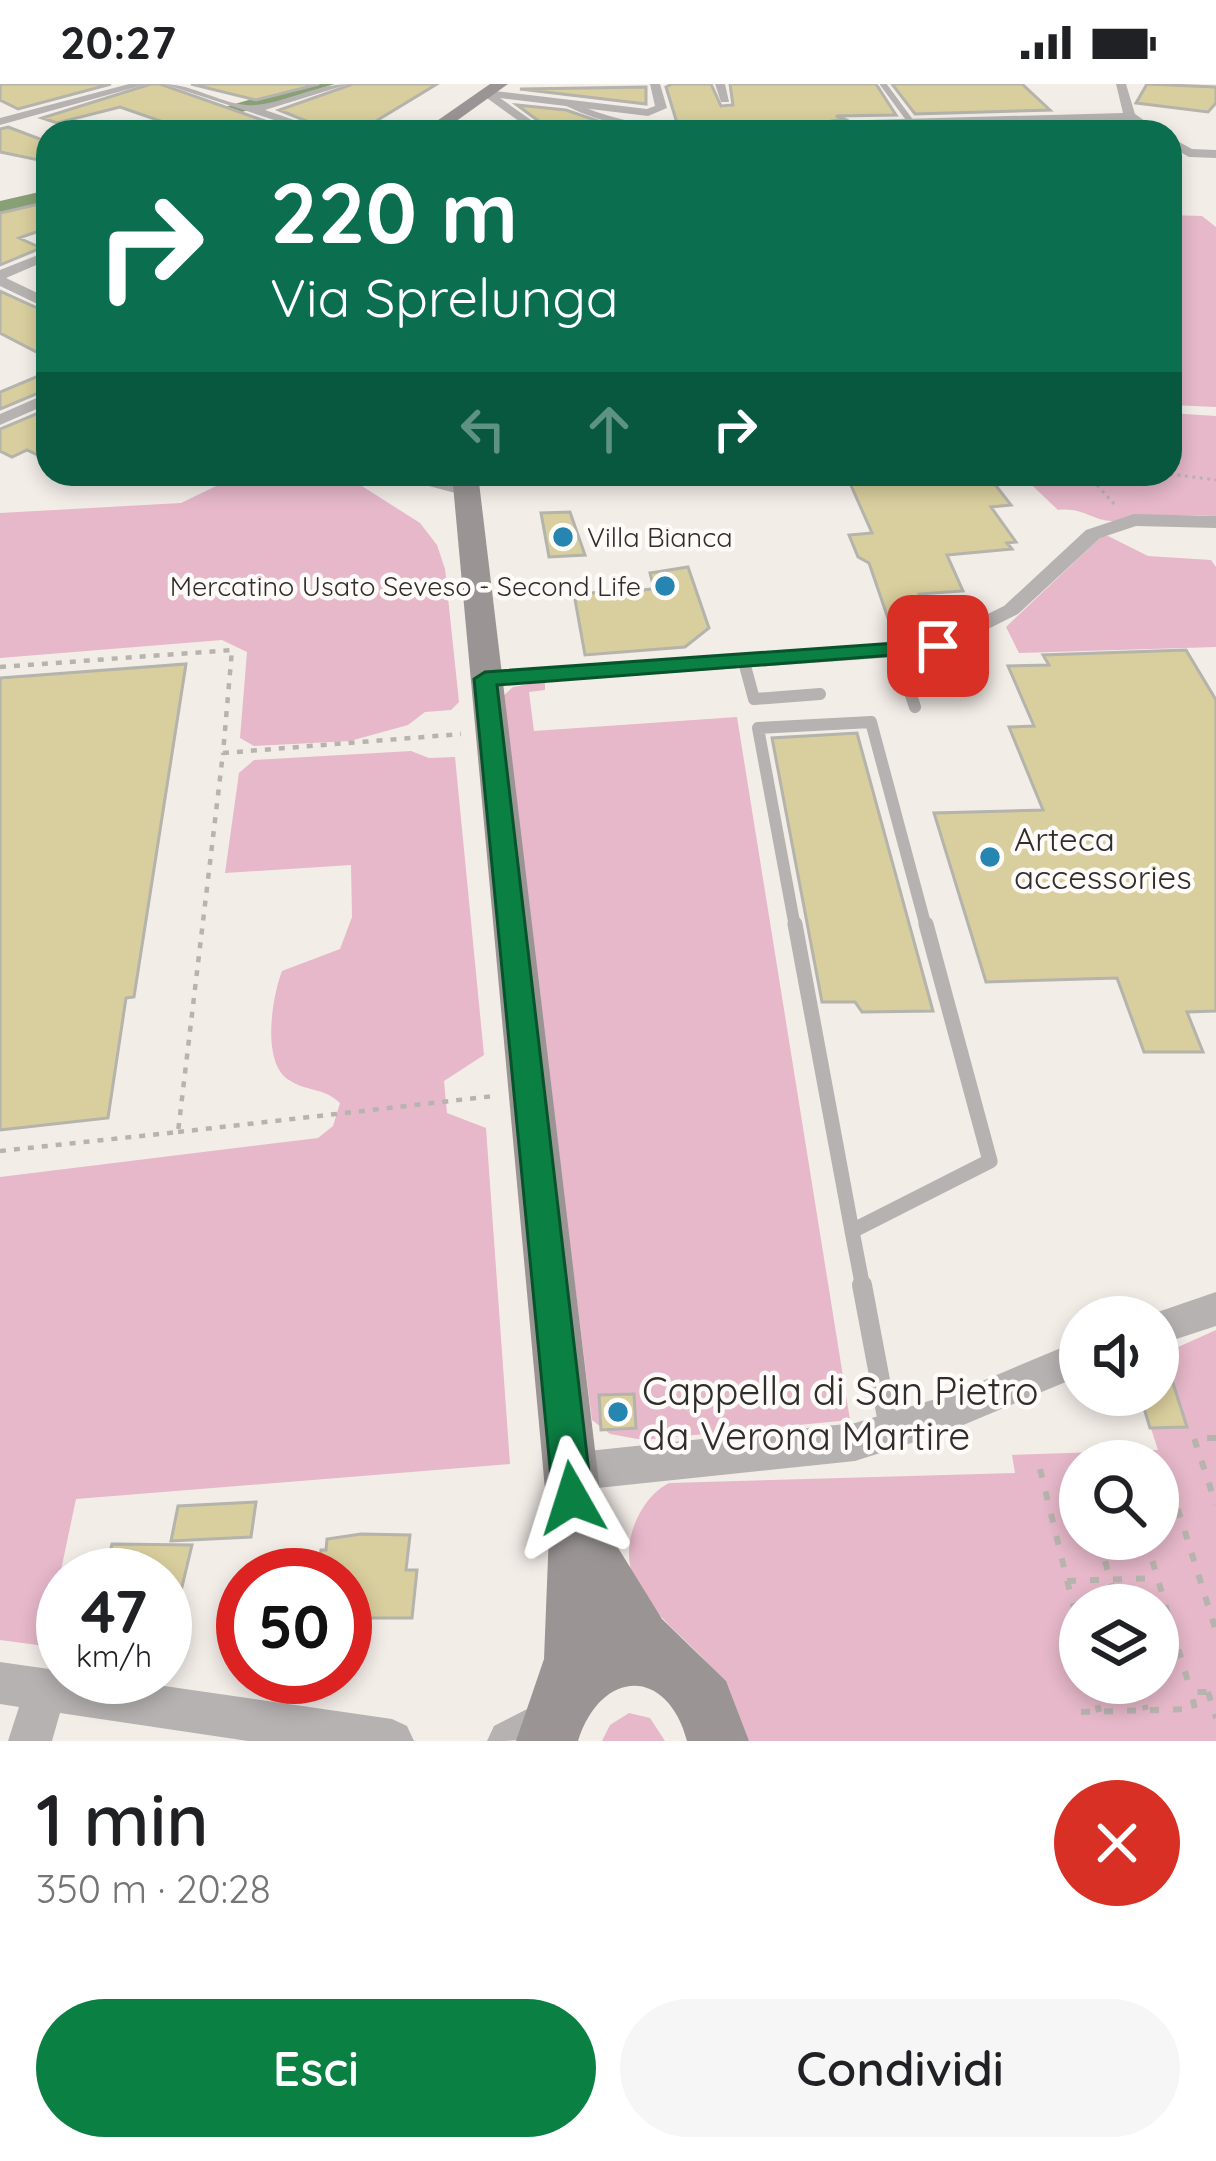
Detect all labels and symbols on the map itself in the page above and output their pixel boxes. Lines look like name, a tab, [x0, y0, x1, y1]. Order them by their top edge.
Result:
place label: Villa Bianca	[587, 520, 733, 554]
marker: Villa Bianca	[550, 524, 576, 550]
place label: Mercatino Usato Seveso - Second Life	[170, 569, 641, 603]
marker: Mercatino Usato Seveso - Second Life	[652, 573, 678, 599]
pin	[887, 595, 989, 697]
place label: Arteca accessories	[1014, 818, 1192, 897]
marker: Arteca accessories	[977, 844, 1003, 870]
place label: Cappella di San Pietro da Verona Martire	[642, 1366, 1039, 1460]
marker: Cappella di San Pietro da Verona Martire	[605, 1399, 631, 1425]
position arrow	[509, 1435, 635, 1561]
speed limit sign: 50	[216, 1548, 372, 1704]

